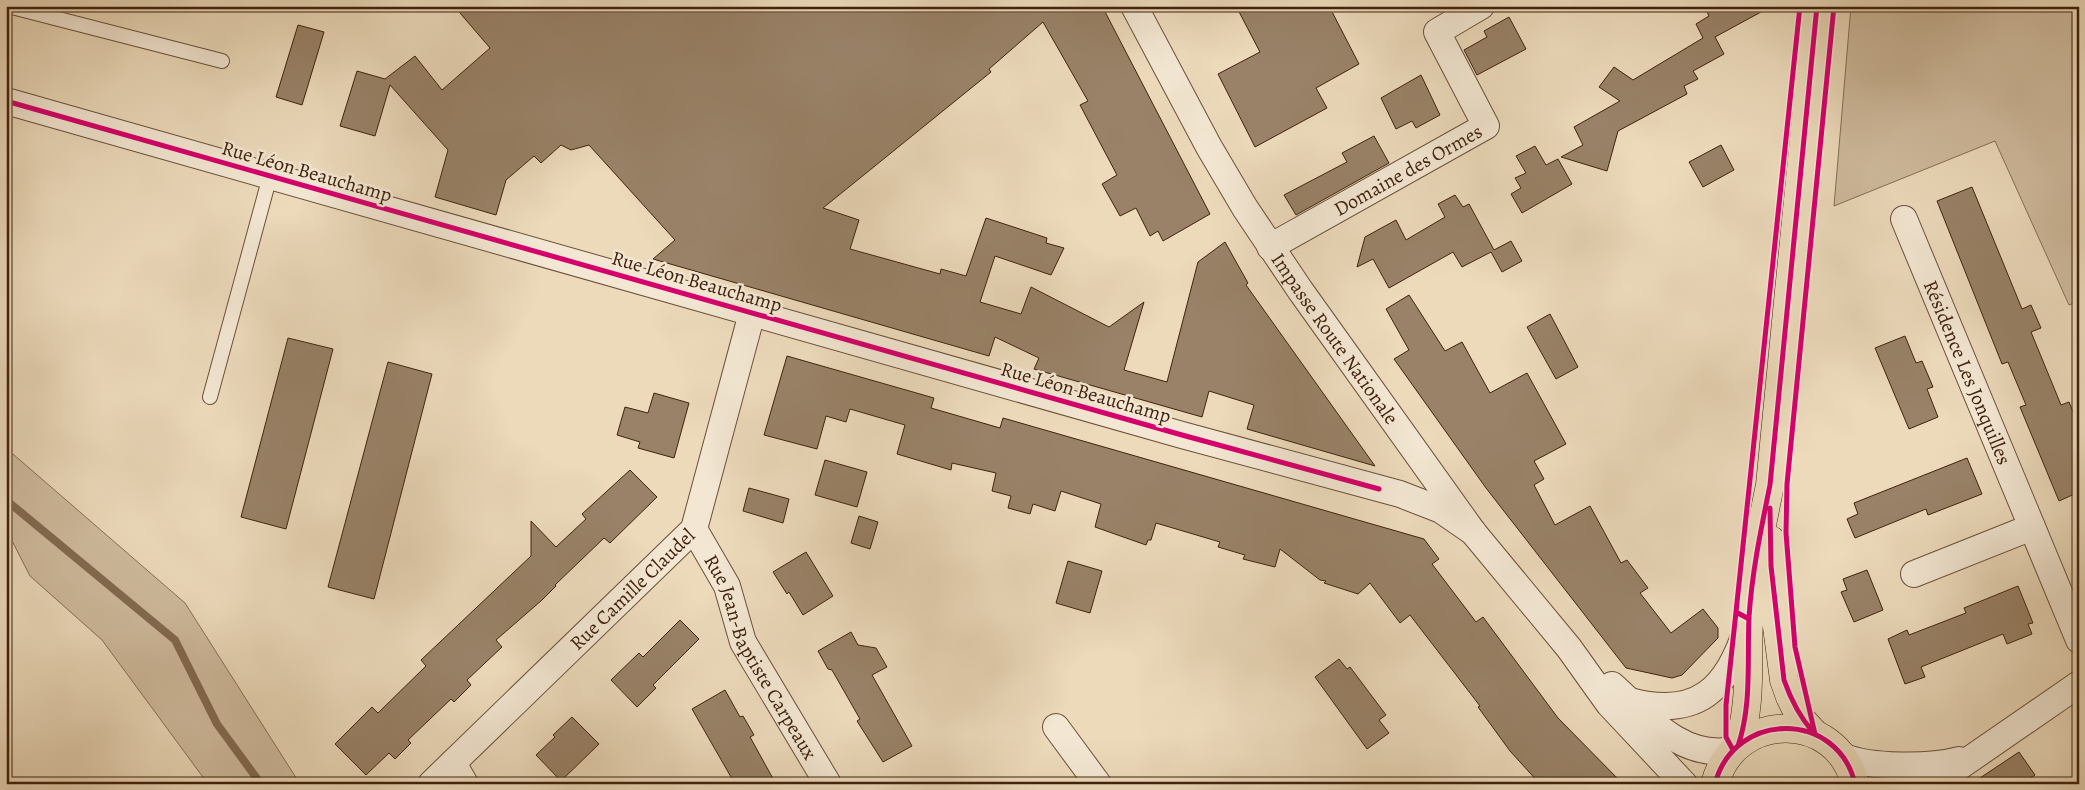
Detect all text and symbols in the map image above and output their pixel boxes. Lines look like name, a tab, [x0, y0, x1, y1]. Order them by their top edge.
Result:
street label: Domaine des Ormes	[1329, 118, 1487, 223]
street label: Rue Léon Beauchamp	[219, 134, 395, 209]
street label: Rue Léon Beauchamp	[609, 244, 785, 319]
street label: Impasse Route Nationale	[1265, 248, 1405, 430]
street label: Résidence Les Jonquilles	[1917, 276, 2018, 469]
street label: Rue Léon Beauchamp	[998, 355, 1174, 430]
street label: Rue Camille Claudel	[564, 522, 701, 656]
street label: Rue Jean-Baptiste Carpeaux	[697, 549, 824, 765]

